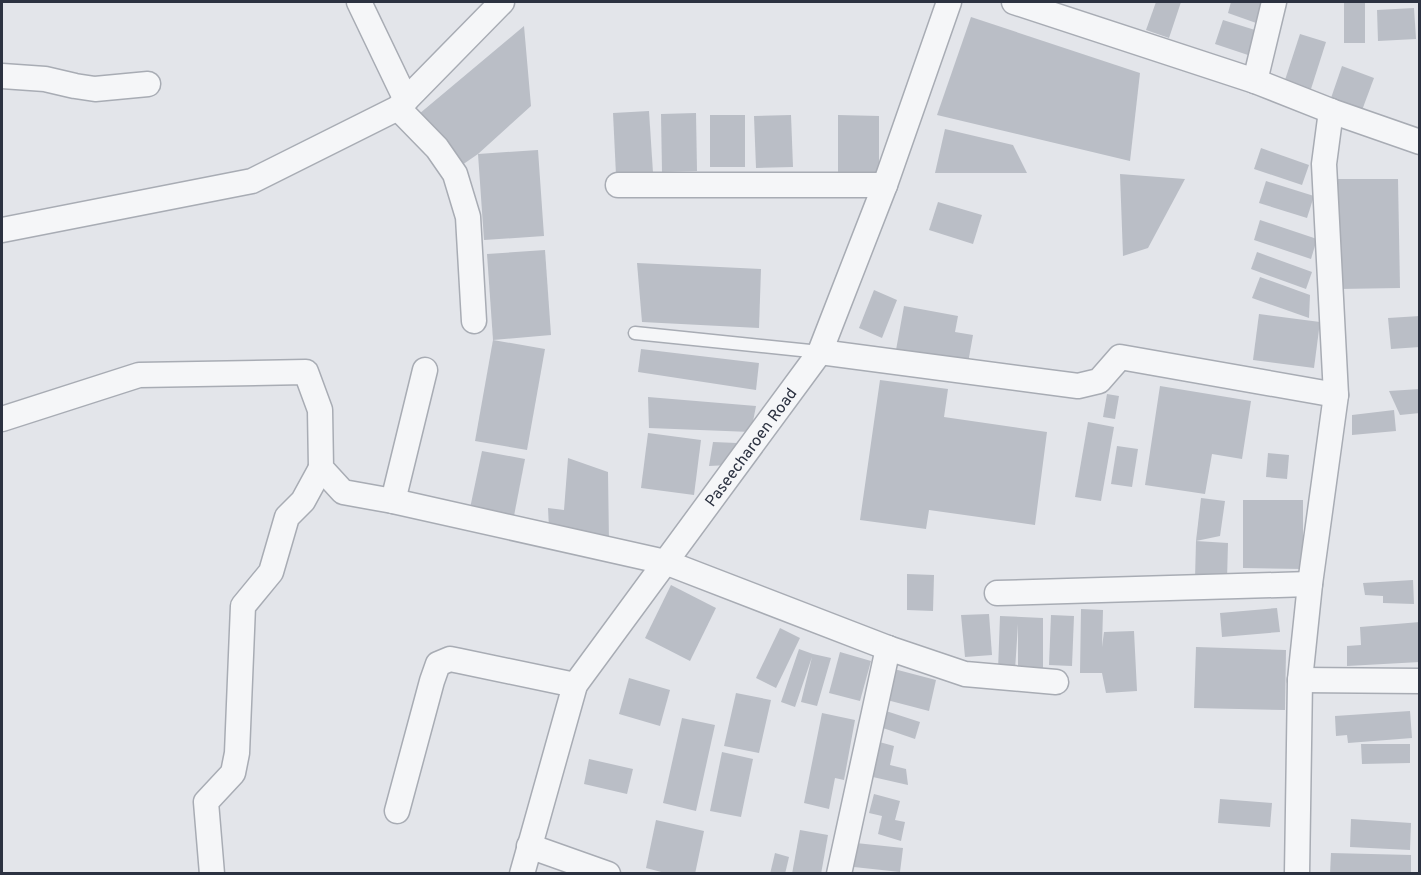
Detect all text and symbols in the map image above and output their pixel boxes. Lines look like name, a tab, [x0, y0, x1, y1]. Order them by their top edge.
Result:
street label: Paseecharoen Road	[702, 385, 802, 511]

